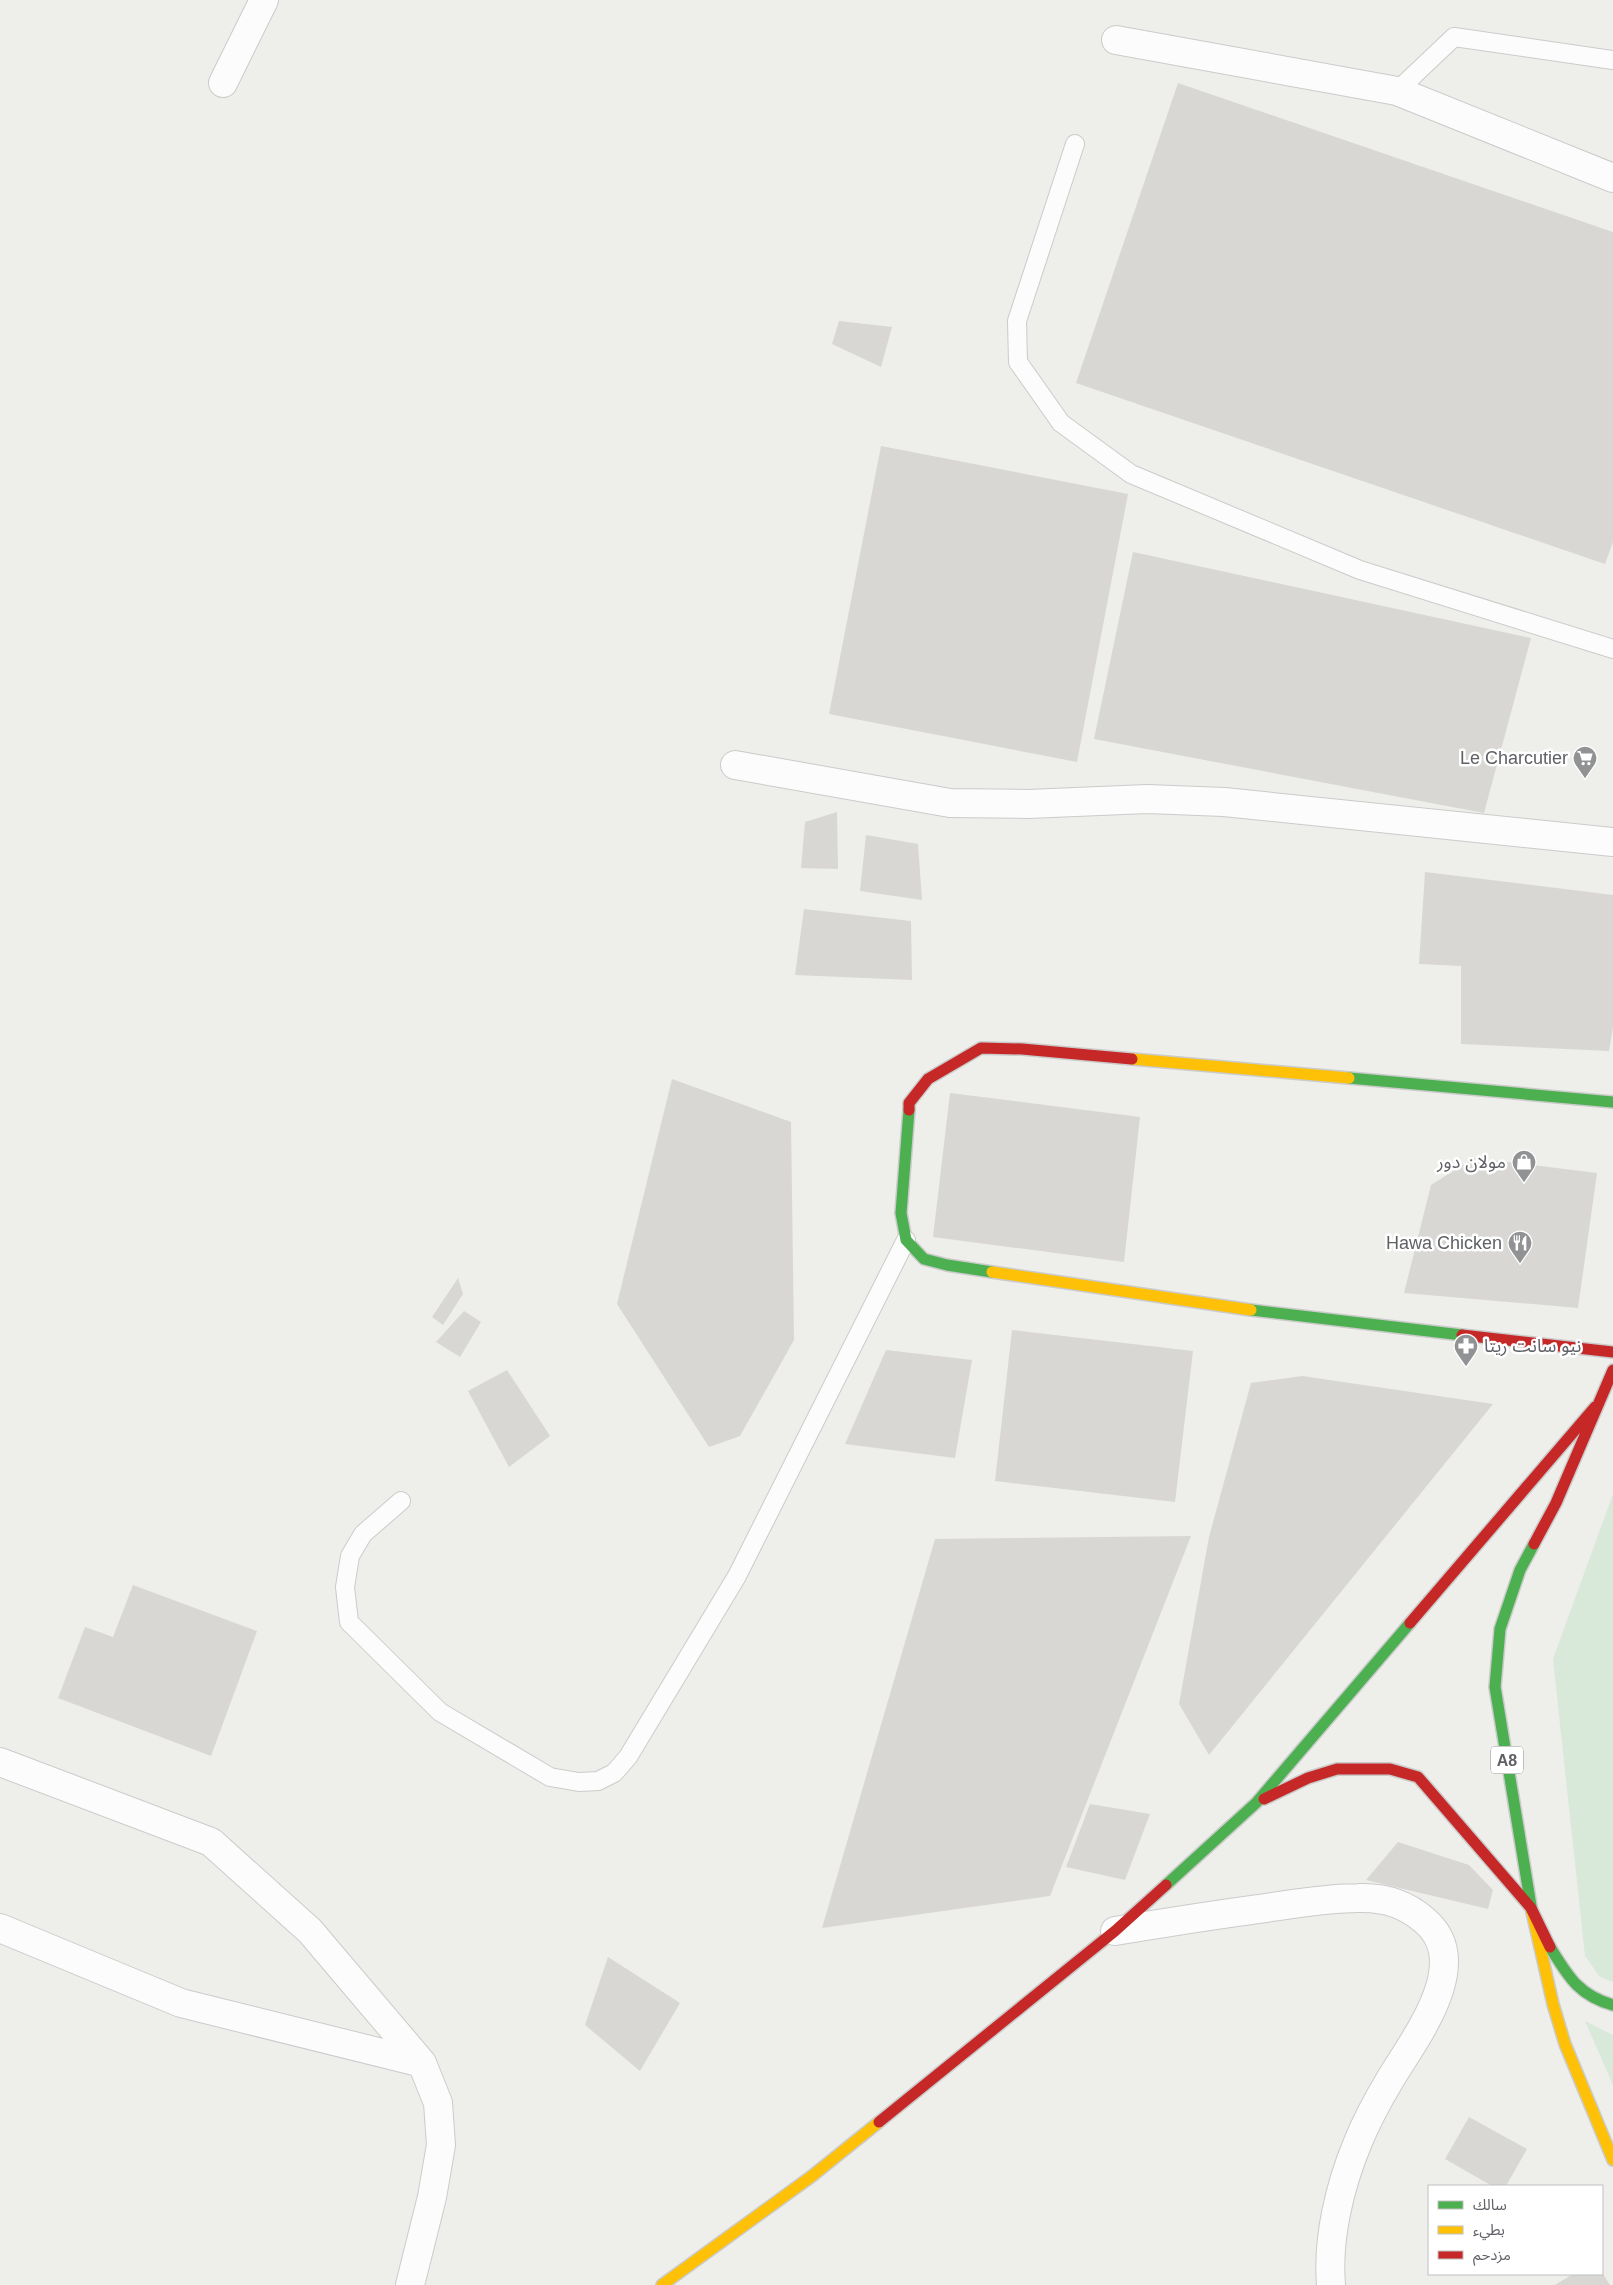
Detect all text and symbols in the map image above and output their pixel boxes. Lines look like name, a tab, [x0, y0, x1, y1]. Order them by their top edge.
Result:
supermarket icon: Le Charcutier	[1572, 745, 1598, 779]
place label: Le Charcutier	[1460, 748, 1568, 768]
shop icon: مولان دور	[1511, 1149, 1537, 1183]
place label: مولان دور	[1436, 1152, 1506, 1173]
restaurant icon: Hawa Chicken	[1507, 1230, 1533, 1264]
place label: Hawa Chicken	[1386, 1233, 1502, 1253]
pharmacy icon: نيو سانت ريتا	[1453, 1333, 1479, 1367]
place label: نيو سانت ريتا	[1484, 1336, 1581, 1357]
road number: A8	[1491, 1746, 1523, 1774]
legend	[1428, 2185, 1603, 2275]
text: سالك	[1473, 2196, 1507, 2213]
text: بطيء	[1473, 2221, 1505, 2241]
text: مزدحم	[1473, 2246, 1511, 2266]

